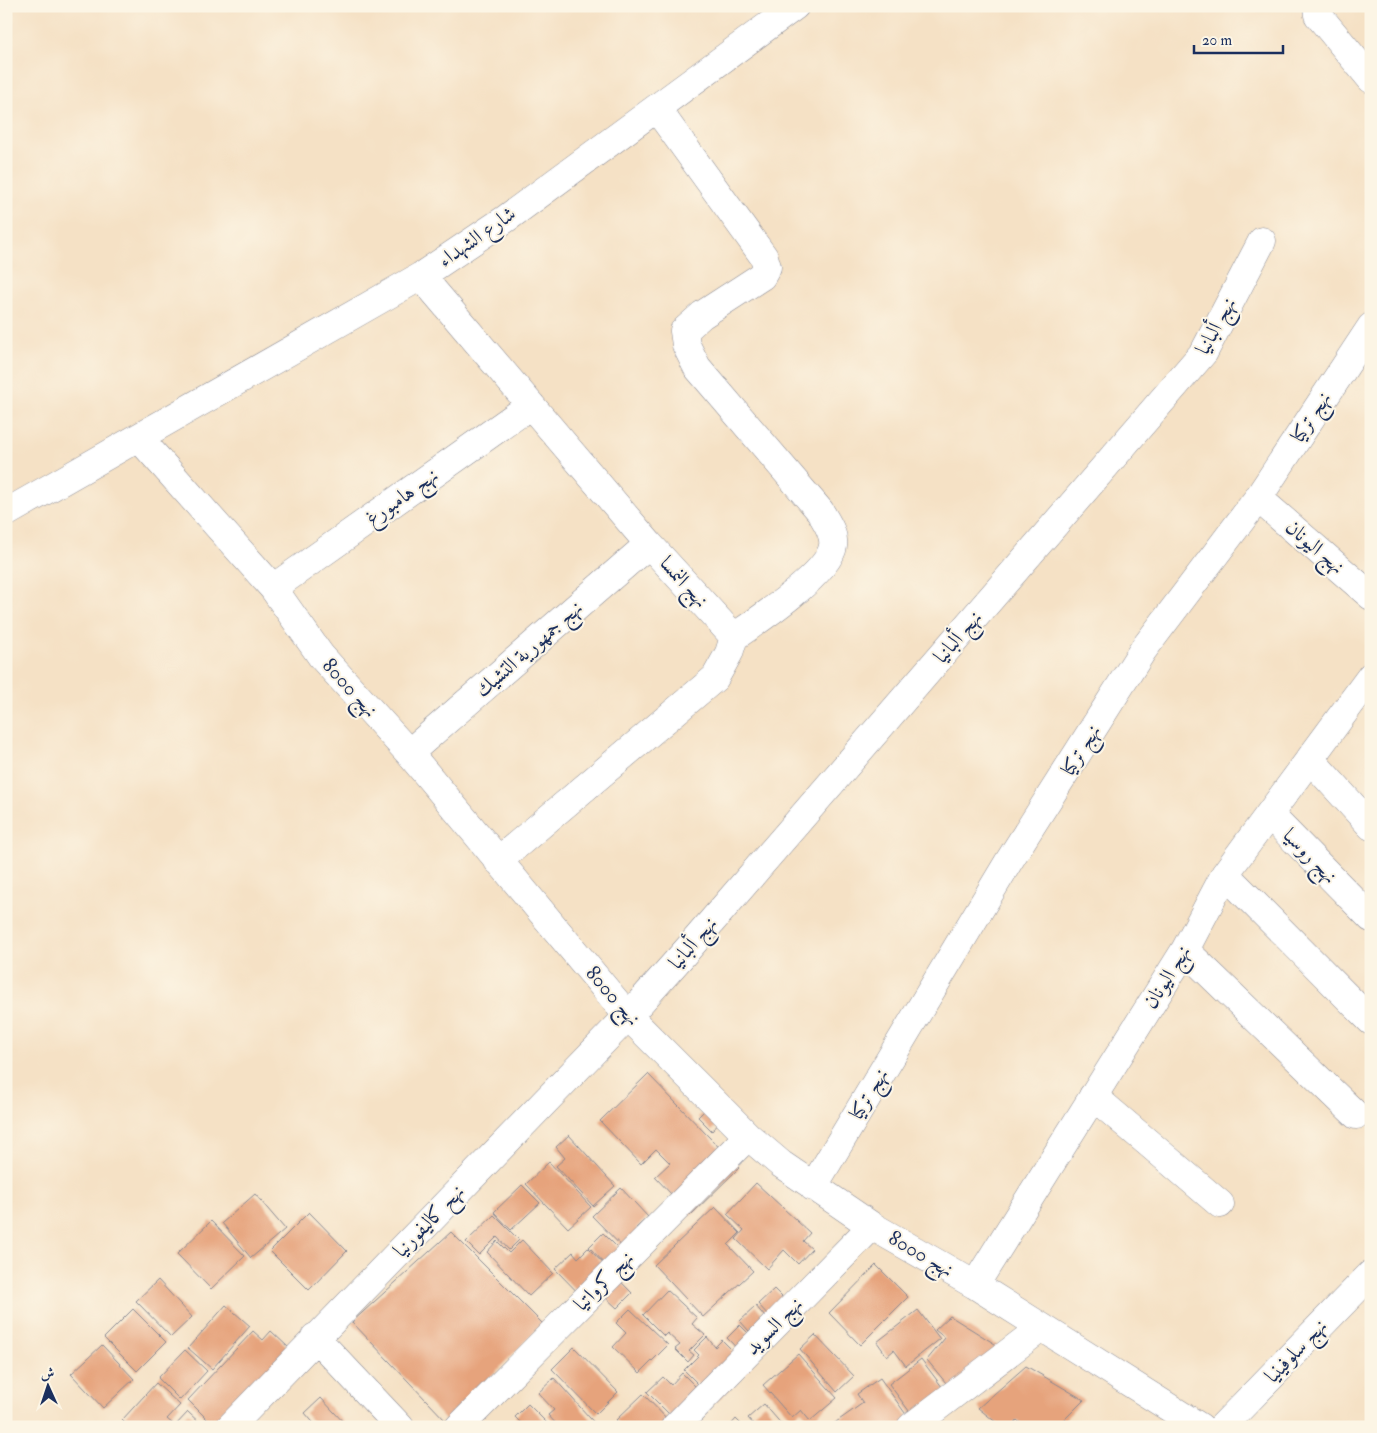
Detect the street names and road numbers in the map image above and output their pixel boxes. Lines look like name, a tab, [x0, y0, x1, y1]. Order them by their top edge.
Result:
street label: شارع الشهداء	[433, 200, 524, 277]
street label: نهج ألبانيا	[1188, 292, 1247, 362]
street label: نهج تركيا	[1285, 386, 1342, 450]
street label: نهج هامبورغ	[360, 462, 447, 536]
street label: نهج اليونان	[1276, 514, 1350, 584]
street label: نهج النمسا	[650, 550, 714, 617]
street label: نهج جمهورية التشيك	[469, 595, 592, 707]
street label: نهج ألبانيا	[926, 604, 992, 672]
street label: نهج 8000	[312, 653, 384, 727]
street label: نهج تركيا	[1055, 719, 1111, 783]
street label: نهج روسيا	[1273, 822, 1343, 893]
street label: نهج ألبانيا	[661, 910, 727, 978]
street label: نهج اليونان	[1137, 940, 1201, 1017]
street label: نهج 8000	[576, 960, 647, 1035]
street label: نهج تركيا	[843, 1063, 899, 1127]
street label: نهح كاليفورنيا	[387, 1179, 474, 1267]
street label: نهج 8000	[881, 1225, 959, 1288]
street label: نهج كرواتيا	[568, 1245, 643, 1320]
street label: نهج السويد	[739, 1291, 812, 1364]
street label: نهج سلوفينيا	[1259, 1313, 1337, 1392]

